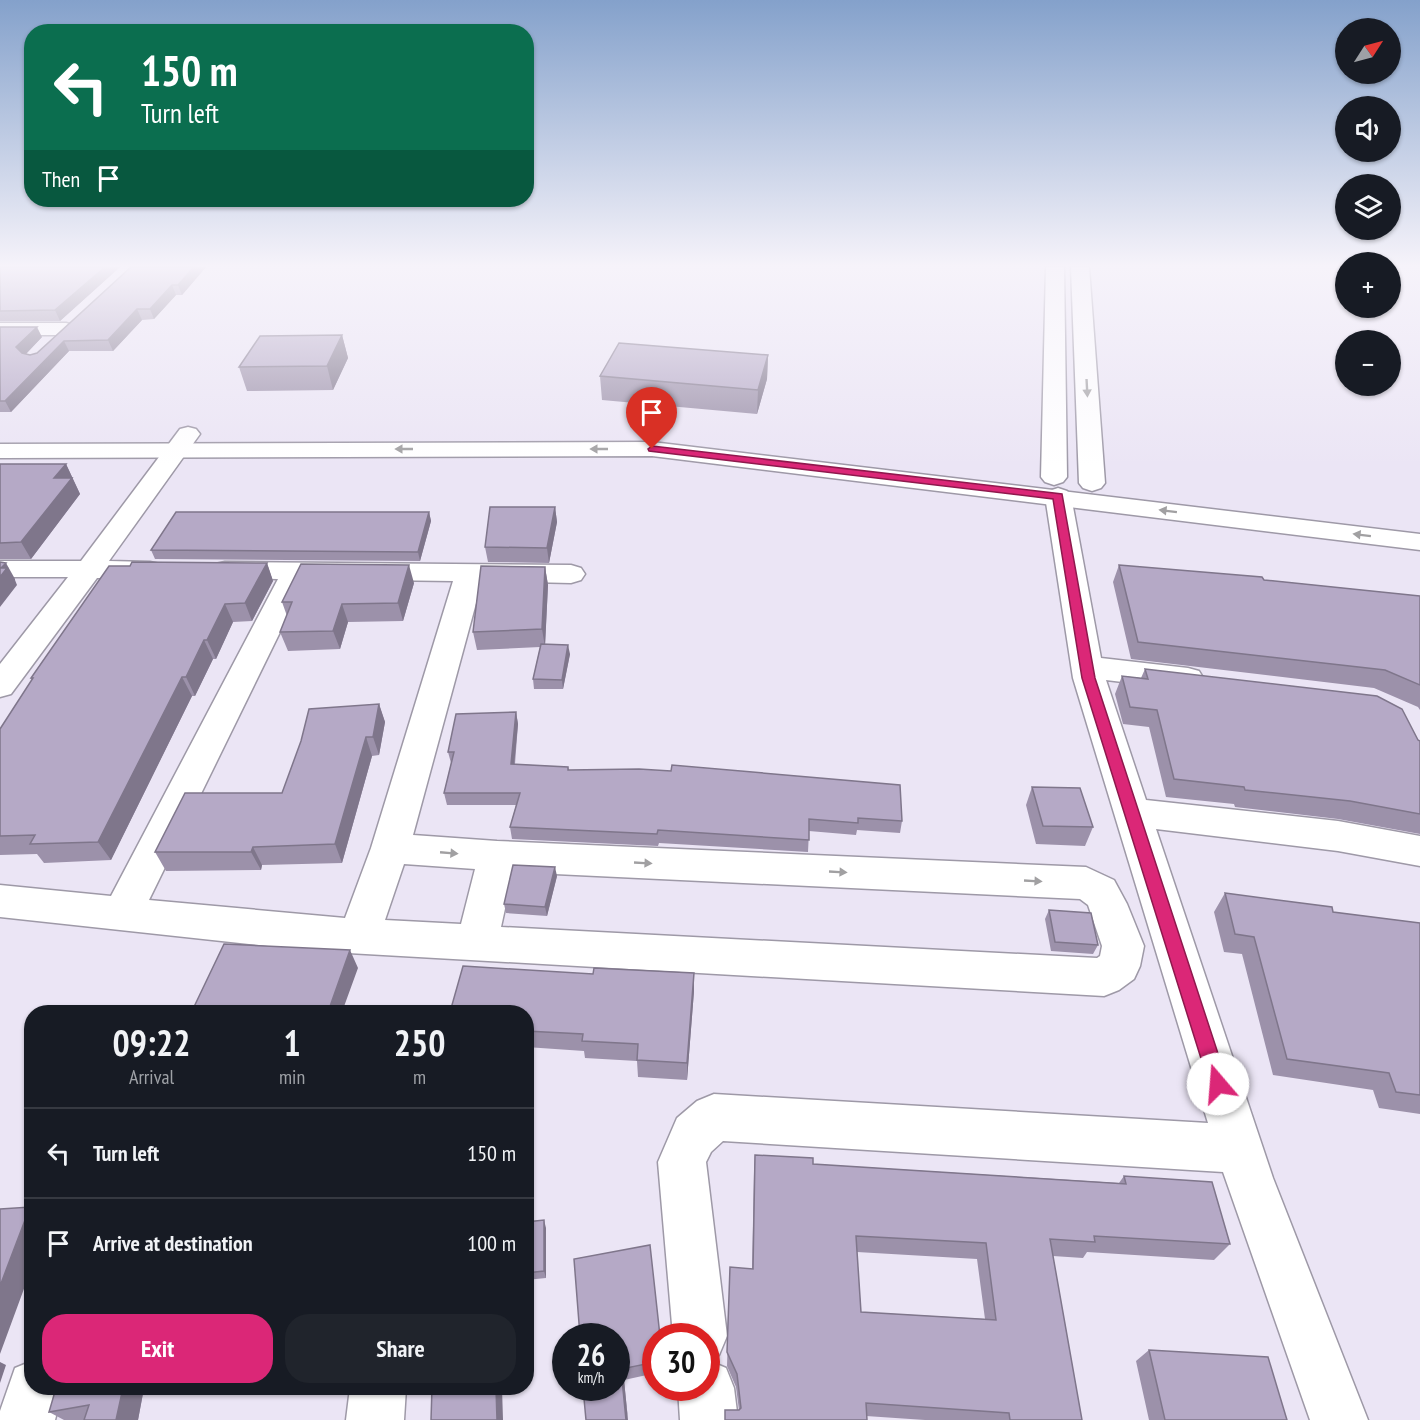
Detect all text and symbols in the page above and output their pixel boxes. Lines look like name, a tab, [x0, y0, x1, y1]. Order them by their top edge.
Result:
north arrow	[1335, 18, 1401, 84]
map controls	[1335, 18, 1401, 396]
text: 150 m	[141, 43, 238, 98]
icon: left	[42, 48, 120, 126]
text: Turn left	[141, 96, 219, 130]
button: sound	[1335, 96, 1401, 162]
icon: arrive	[92, 162, 125, 195]
text: Then	[42, 165, 80, 193]
button: layers	[1335, 174, 1401, 240]
button: +	[1335, 252, 1401, 318]
button: −	[1335, 330, 1401, 396]
one-way arrow	[1083, 379, 1092, 398]
pin	[626, 387, 677, 449]
icon: arrive	[635, 396, 668, 429]
one-way arrow	[395, 444, 414, 454]
one-way arrow	[590, 444, 609, 454]
one-way arrow	[1159, 507, 1178, 516]
one-way arrow	[1352, 530, 1371, 539]
one-way arrow	[439, 848, 458, 857]
one-way arrow	[634, 859, 653, 868]
one-way arrow	[829, 867, 848, 876]
one-way arrow	[1023, 876, 1042, 885]
text: 09:22	[113, 1019, 190, 1066]
text: 1	[283, 1019, 301, 1066]
text: 250	[394, 1019, 445, 1066]
position arrow	[1186, 1052, 1250, 1116]
text: Arrival	[129, 1064, 174, 1090]
text: min	[279, 1064, 305, 1090]
text: m	[413, 1064, 426, 1090]
icon: left	[42, 1137, 75, 1170]
text: Turn left	[93, 1139, 159, 1167]
text: 150 m	[467, 1139, 516, 1167]
icon: arrive	[42, 1227, 75, 1260]
text: Arrive at destination	[93, 1229, 253, 1257]
text: 100 m	[467, 1229, 516, 1257]
button: Exit	[42, 1314, 273, 1383]
button: Share	[285, 1314, 516, 1383]
speed limit sign: 30	[642, 1323, 720, 1401]
text: 26	[577, 1335, 605, 1374]
text: km/h	[578, 1368, 604, 1387]

